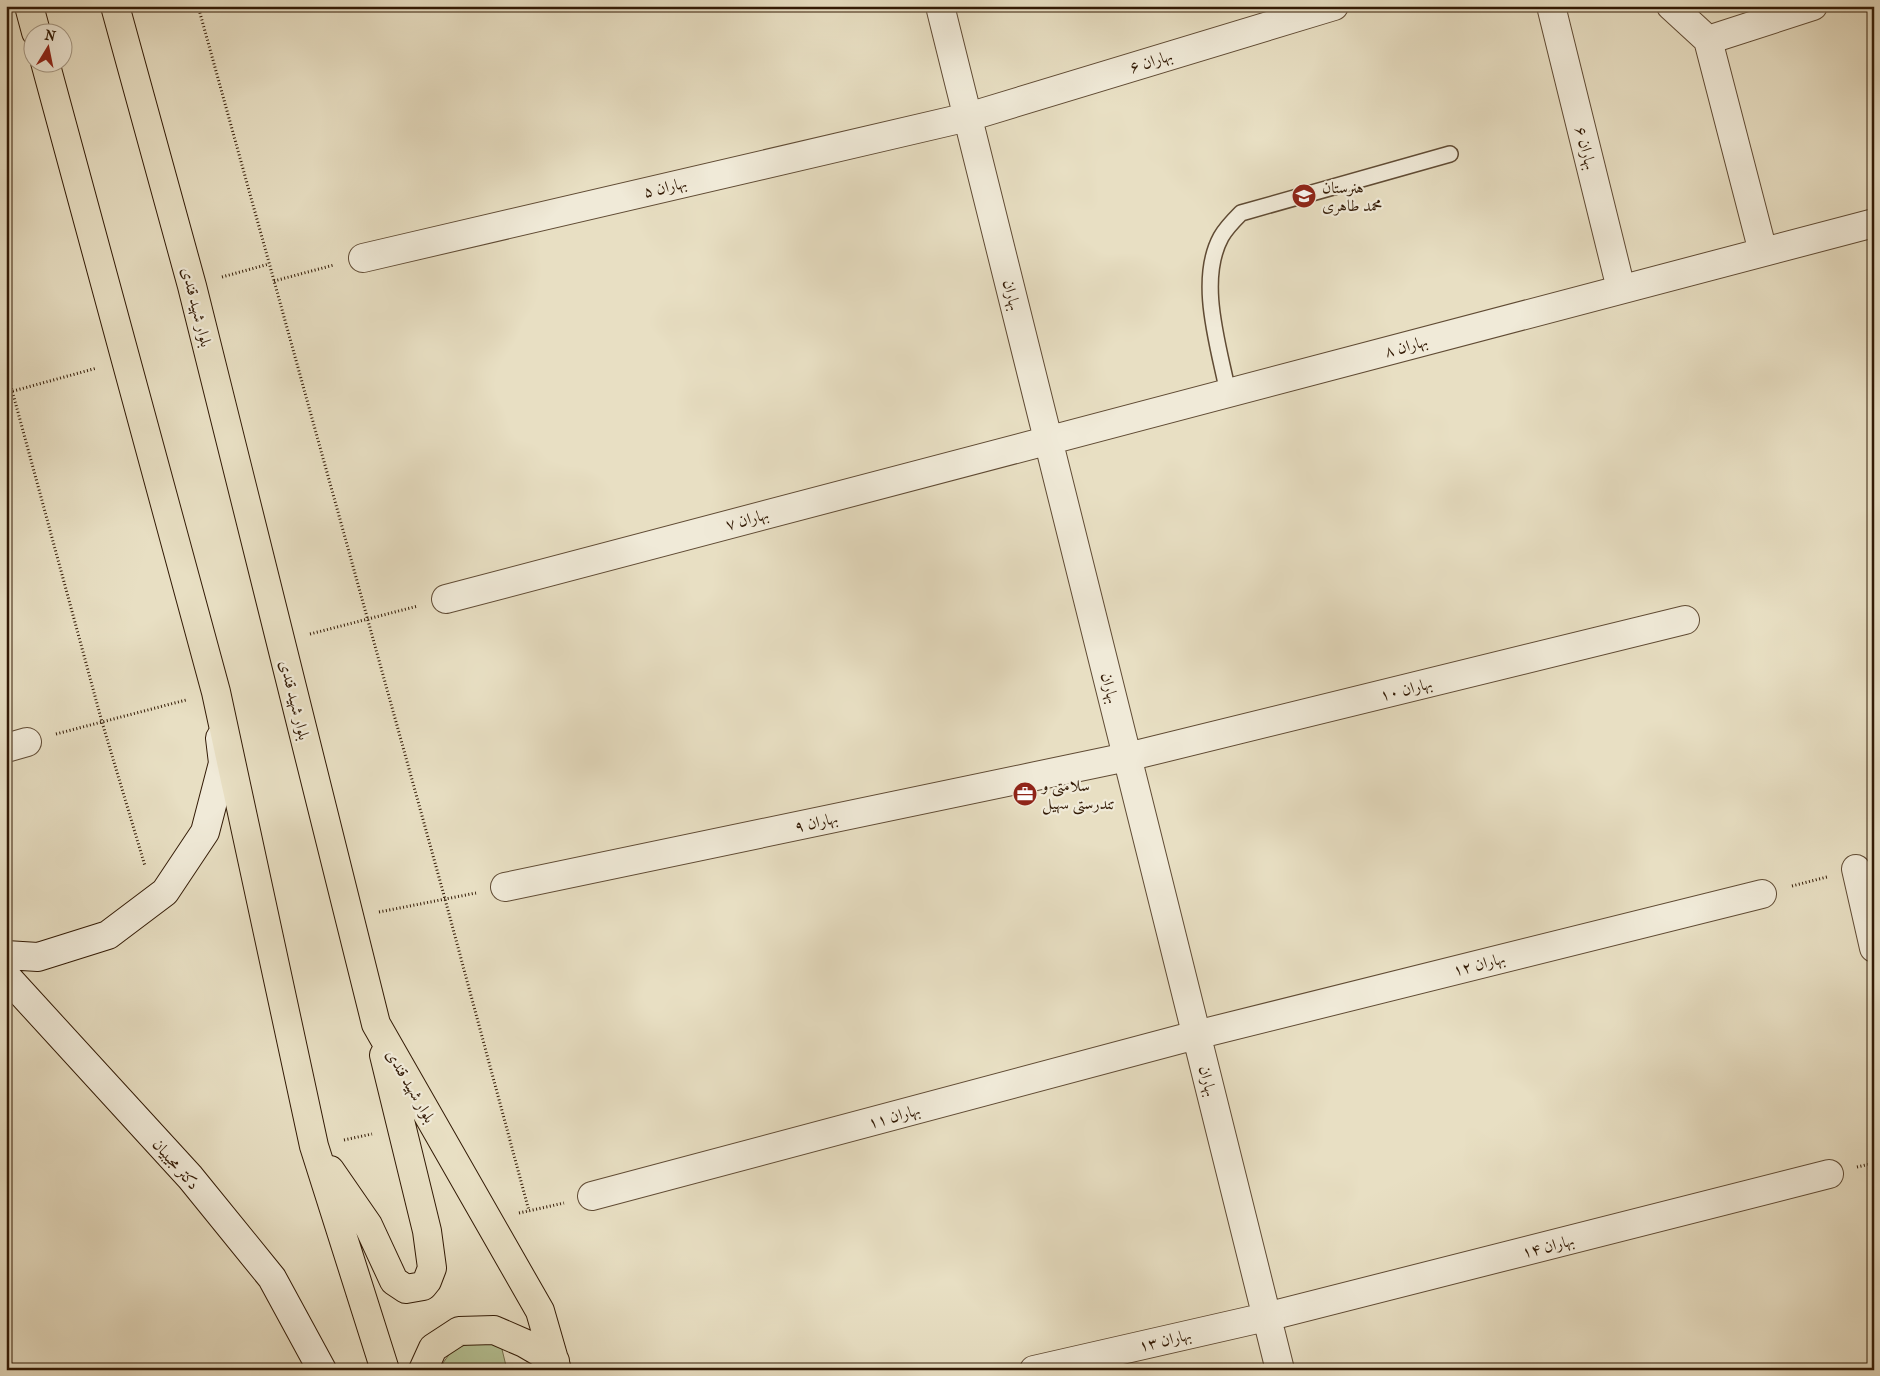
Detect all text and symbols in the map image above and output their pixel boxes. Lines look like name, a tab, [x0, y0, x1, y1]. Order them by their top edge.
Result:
north arrow	[22, 22, 72, 72]
text: N	[43, 26, 57, 45]
street label: بهاران ۶	[1127, 45, 1175, 77]
street label: بهاران ۶	[1570, 124, 1601, 172]
street label: بهاران ۵	[641, 173, 689, 202]
place label: هنرستان محمد طاهری	[1322, 178, 1382, 216]
school or university icon: هنرستان محمد طاهری	[1291, 183, 1317, 209]
street label: بلوار شهید قندی	[177, 265, 216, 349]
street label: بهاران	[998, 278, 1025, 313]
street label: بهاران ۸	[1382, 331, 1430, 362]
street label: بهاران ۷	[723, 504, 771, 535]
street label: بلوار شهید قندی	[275, 658, 314, 742]
street label: بهاران	[1096, 671, 1123, 706]
street label: بهاران ۱۰	[1378, 673, 1434, 706]
place label: سلامتی و تندرستی سهیل	[1040, 776, 1115, 815]
office icon: سلامتی و تندرستی سهیل	[1012, 781, 1038, 807]
street label: بهاران ۹	[793, 808, 840, 837]
street label: بهاران ۱۲	[1451, 948, 1507, 981]
street label: بلوار شهید قندی	[382, 1046, 440, 1127]
street label: بهاران	[1194, 1064, 1221, 1099]
street label: بهاران ۱۱	[866, 1100, 922, 1133]
street label: دکتر مجیبیان	[149, 1135, 203, 1193]
street label: بهاران ۱۴	[1520, 1230, 1576, 1263]
street label: بهاران ۱۳	[1137, 1325, 1193, 1356]

